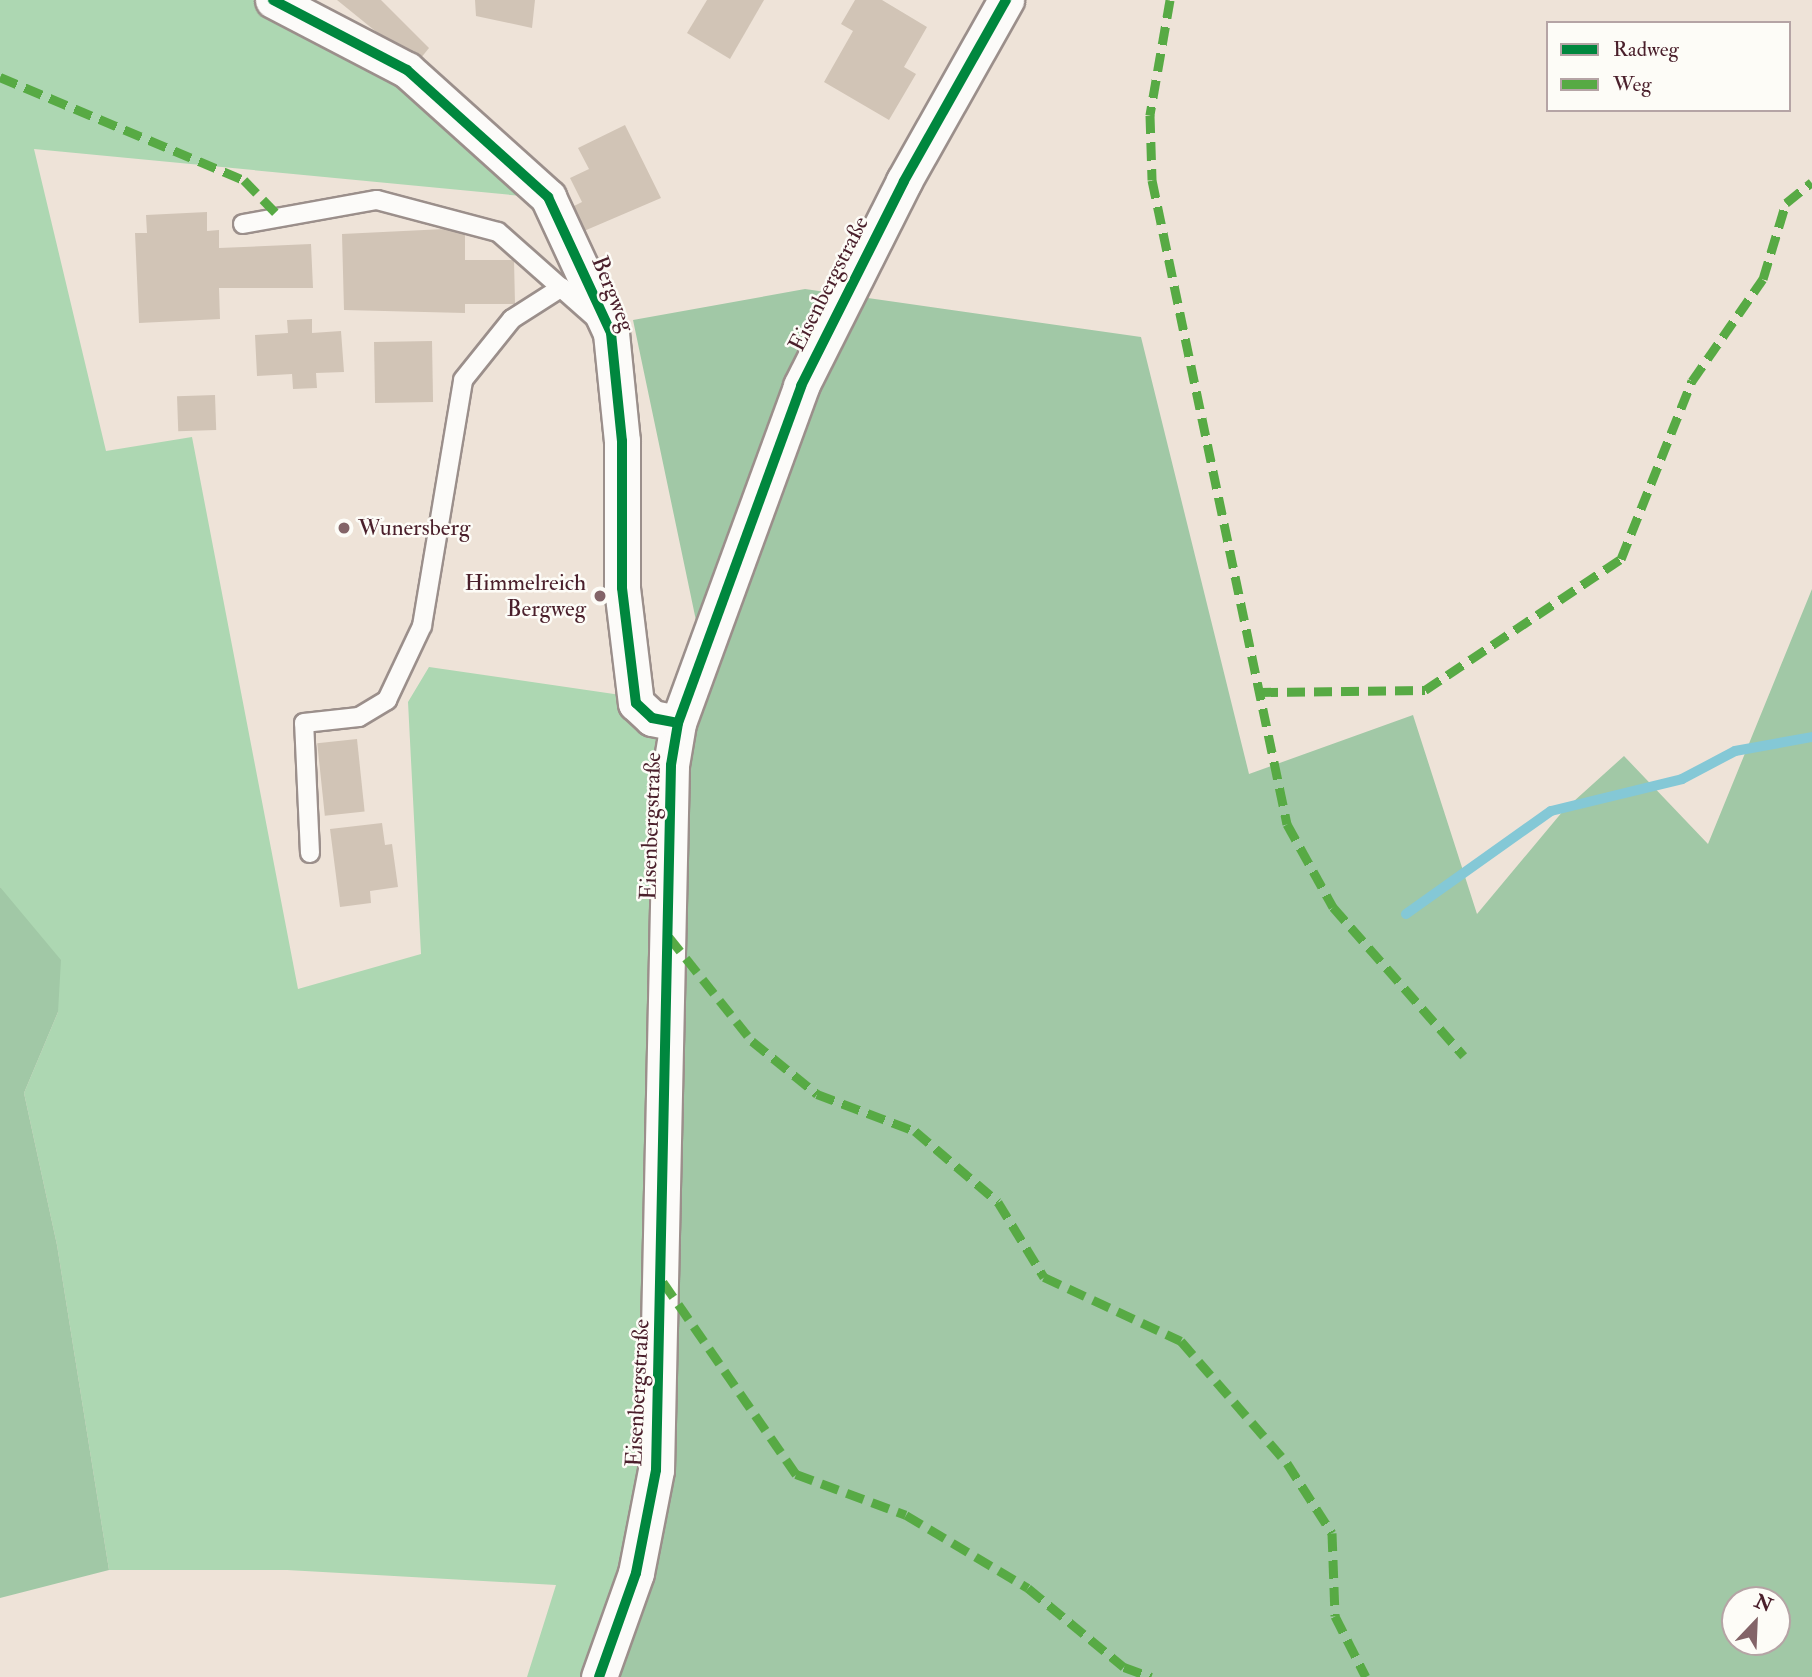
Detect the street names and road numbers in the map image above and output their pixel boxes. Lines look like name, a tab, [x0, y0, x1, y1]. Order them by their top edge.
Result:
street label: Eisenbergstraße	[783, 212, 875, 356]
street label: Bergweg	[585, 252, 641, 336]
street label: Eisenbergstraße	[635, 752, 667, 900]
street label: Eisenbergstraße	[620, 1318, 656, 1468]

